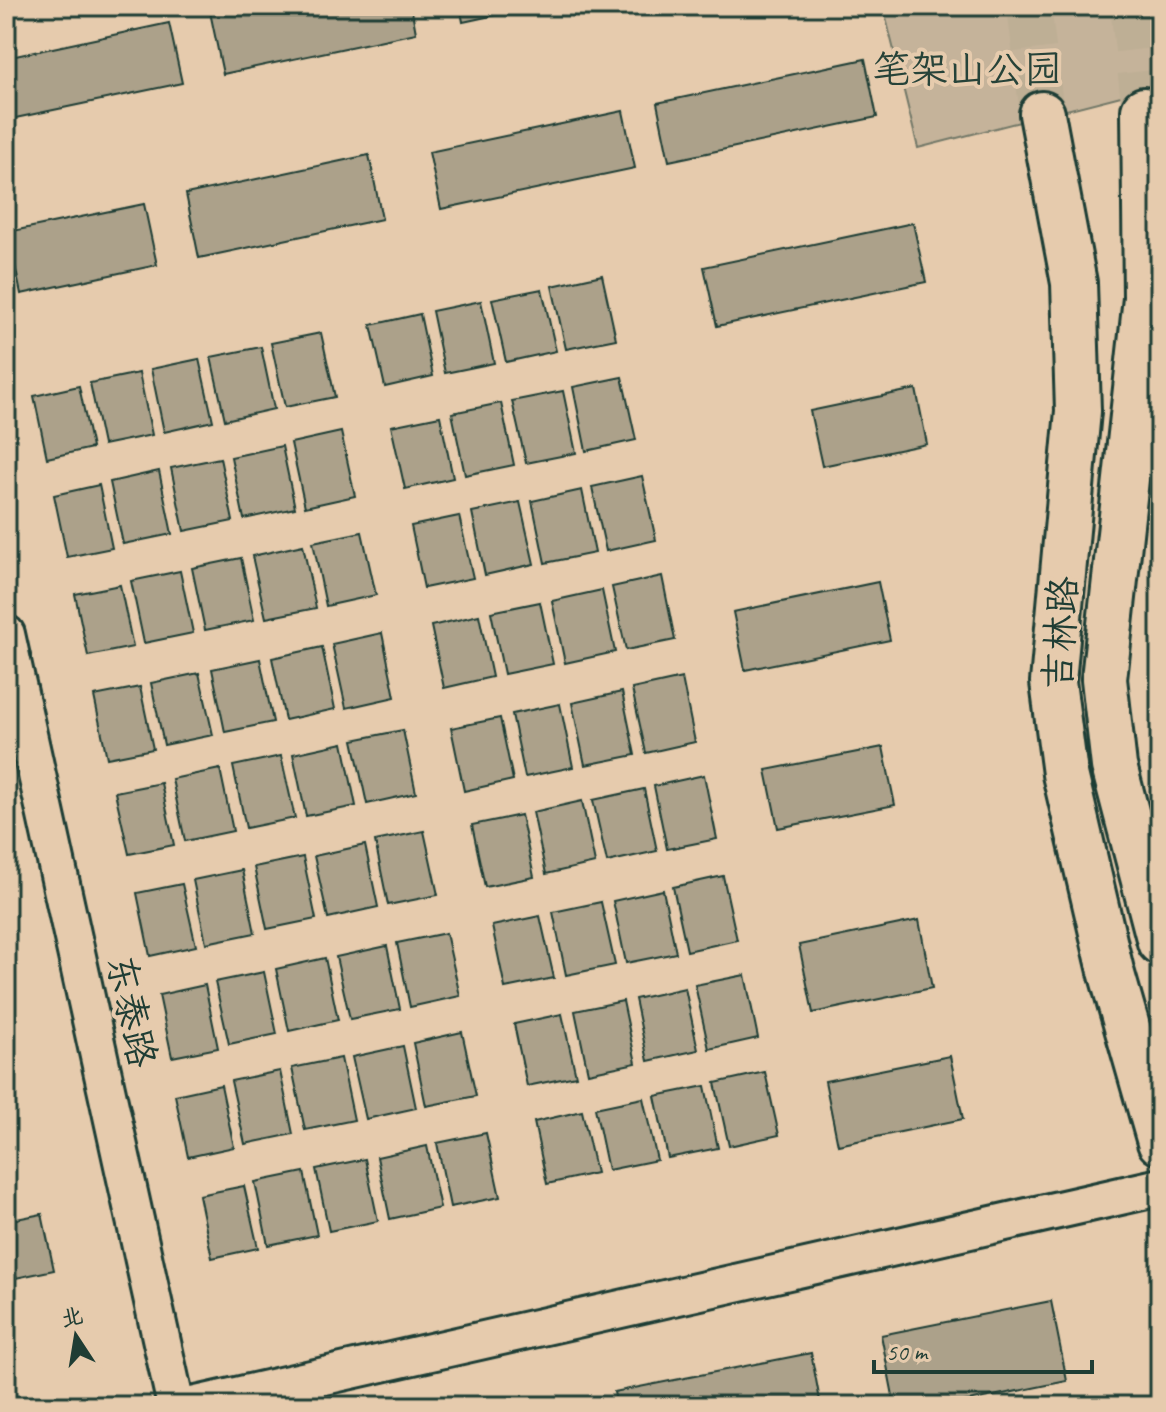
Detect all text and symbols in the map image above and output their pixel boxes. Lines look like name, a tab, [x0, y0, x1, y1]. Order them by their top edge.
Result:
park label: 笔架山公园	[872, 46, 1062, 93]
street label: 吉林路	[1034, 575, 1087, 691]
street label: 东泰路	[97, 950, 166, 1072]
north arrow	[36, 1296, 116, 1376]
text: 北	[58, 1301, 86, 1333]
scale bar	[874, 1324, 1092, 1374]
text: 50 m	[886, 1337, 929, 1367]

